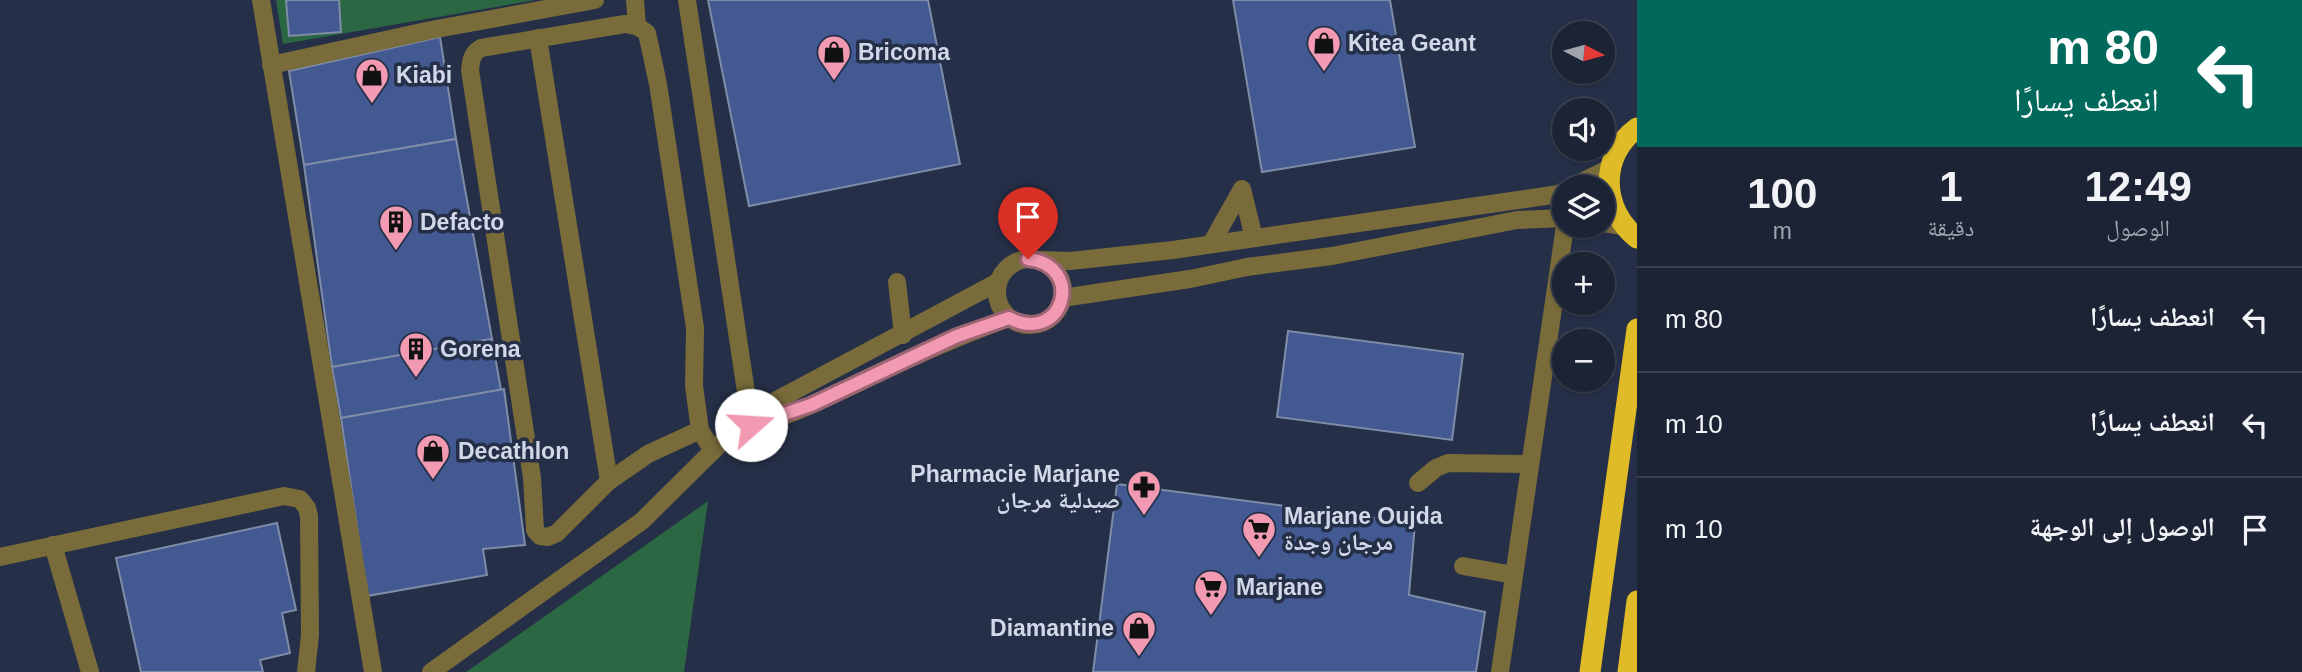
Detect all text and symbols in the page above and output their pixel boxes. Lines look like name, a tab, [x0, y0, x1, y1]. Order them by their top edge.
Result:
text: 80 m	[2047, 20, 2159, 74]
north arrow	[1552, 21, 1615, 84]
map controls	[1552, 21, 1615, 392]
shop icon: Kitea Geant	[1305, 24, 1343, 73]
icon: left	[2183, 28, 2274, 119]
place label: Kitea Geant	[1348, 30, 1476, 56]
shop icon: Bricoma	[815, 33, 853, 82]
place label: Bricoma	[858, 39, 950, 65]
shop icon: Kiabi	[353, 56, 391, 105]
place label: Kiabi	[396, 62, 452, 88]
text: انعطف يسارًا	[2014, 82, 2159, 118]
button: sound	[1552, 98, 1615, 161]
text: 1	[1939, 163, 1963, 210]
text: 12:49	[2084, 163, 2192, 210]
text: 100	[1747, 170, 1817, 217]
button: layers	[1552, 175, 1615, 238]
pin	[998, 187, 1058, 259]
icon: arrive	[1009, 198, 1047, 236]
building icon: Defacto	[377, 203, 415, 252]
place label: Defacto	[420, 209, 504, 235]
text: دقيقة	[1927, 215, 1974, 241]
text: الوصول	[2106, 215, 2170, 241]
text: m	[1773, 218, 1792, 244]
button: +	[1552, 252, 1615, 315]
icon: left	[2236, 301, 2274, 339]
text: انعطف يسارًا	[2090, 302, 2215, 332]
text: 80 m	[1665, 304, 1723, 334]
button: −	[1552, 329, 1615, 392]
building icon: Gorena	[397, 330, 435, 379]
place label: Gorena	[440, 336, 521, 362]
position arrow	[714, 388, 788, 462]
icon: left	[2236, 406, 2274, 444]
text: انعطف يسارًا	[2090, 407, 2215, 437]
text: 10 m	[1665, 409, 1723, 439]
shop icon: Decathlon	[414, 432, 452, 481]
place label: Decathlon	[458, 438, 569, 464]
place label: Pharmacie Marjane صيدلية مرجان	[910, 461, 1120, 514]
pharmacy icon: Pharmacie Marjane صيدلية مرجان	[1125, 468, 1163, 517]
place label: Marjane Oujda مرجان وجدة	[1284, 503, 1443, 556]
supermarket icon: Marjane Oujda مرجان وجدة	[1240, 510, 1278, 559]
icon: arrive	[2236, 511, 2274, 549]
text: الوصول إلى الوجهة	[2030, 512, 2215, 542]
text: 10 m	[1665, 514, 1723, 544]
supermarket icon: Marjane	[1192, 568, 1230, 617]
place label: Marjane	[1236, 574, 1323, 600]
shop icon: Diamantine	[1120, 609, 1158, 658]
place label: Diamantine	[990, 615, 1114, 641]

